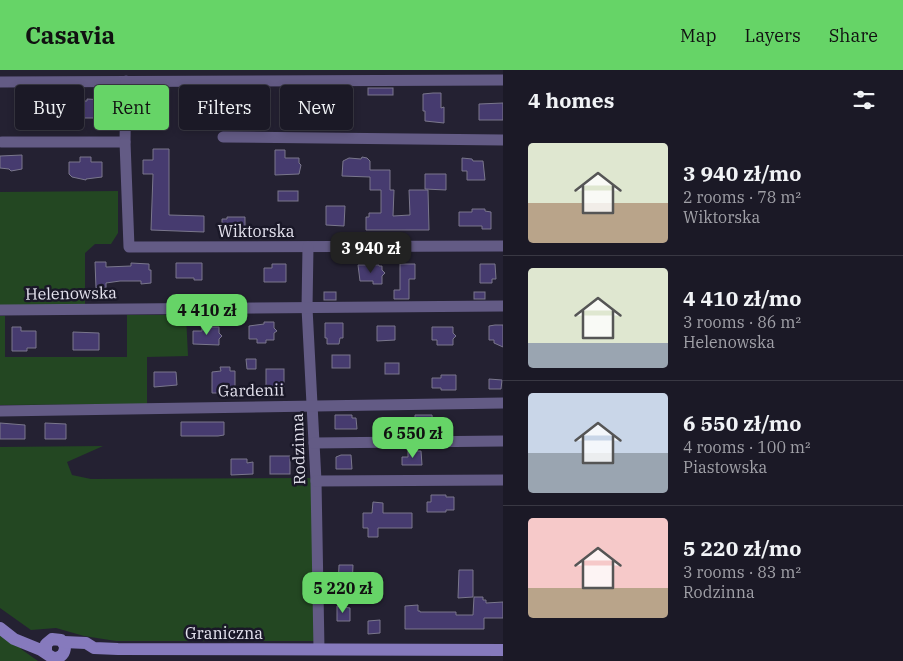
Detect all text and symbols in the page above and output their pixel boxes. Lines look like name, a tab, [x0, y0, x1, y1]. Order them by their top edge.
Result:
text: Casavia	[25, 19, 115, 51]
text: Map	[680, 24, 717, 47]
text: Layers	[745, 24, 801, 47]
text: Share	[829, 24, 878, 47]
chip: Buy	[15, 85, 84, 130]
chip: Rent	[94, 85, 169, 130]
chip: Filters	[179, 85, 270, 130]
chip: New	[280, 85, 353, 130]
text: 4 homes	[528, 86, 614, 114]
icon: filters	[850, 86, 878, 114]
text: 3 940 zł/mo	[683, 159, 801, 187]
icon: home	[568, 163, 628, 223]
text: 2 rooms · 78 m²	[683, 187, 801, 207]
text: Wiktorska	[683, 207, 760, 227]
street label: Wiktorska	[217, 221, 295, 241]
pin: 3 940 zł	[319, 232, 423, 274]
text: 3 940 zł	[341, 238, 401, 258]
street label: Helenowska	[25, 282, 117, 304]
text: 4 410 zł/mo	[683, 284, 801, 312]
icon: home	[568, 288, 628, 348]
pin: 4 410 zł	[155, 294, 259, 336]
text: 4 410 zł	[177, 300, 237, 320]
text: 3 rooms · 86 m²	[683, 312, 801, 332]
text: Helenowska	[683, 332, 775, 352]
street label: Gardenii	[218, 379, 284, 401]
text: 6 550 zł/mo	[683, 409, 801, 437]
street label: Rodzinna	[287, 413, 309, 485]
icon: home	[568, 413, 628, 473]
pin: 6 550 zł	[361, 416, 465, 459]
text: 6 550 zł	[383, 423, 443, 443]
text: 4 rooms · 100 m²	[683, 437, 811, 457]
text: Piastowska	[683, 457, 767, 477]
text: 5 220 zł/mo	[683, 534, 801, 562]
icon: home	[568, 538, 628, 598]
text: 3 rooms · 83 m²	[683, 562, 801, 582]
pin: 5 220 zł	[291, 572, 395, 614]
text: 5 220 zł	[313, 578, 373, 598]
text: Rodzinna	[683, 582, 755, 602]
street label: Graniczna	[185, 623, 263, 643]

